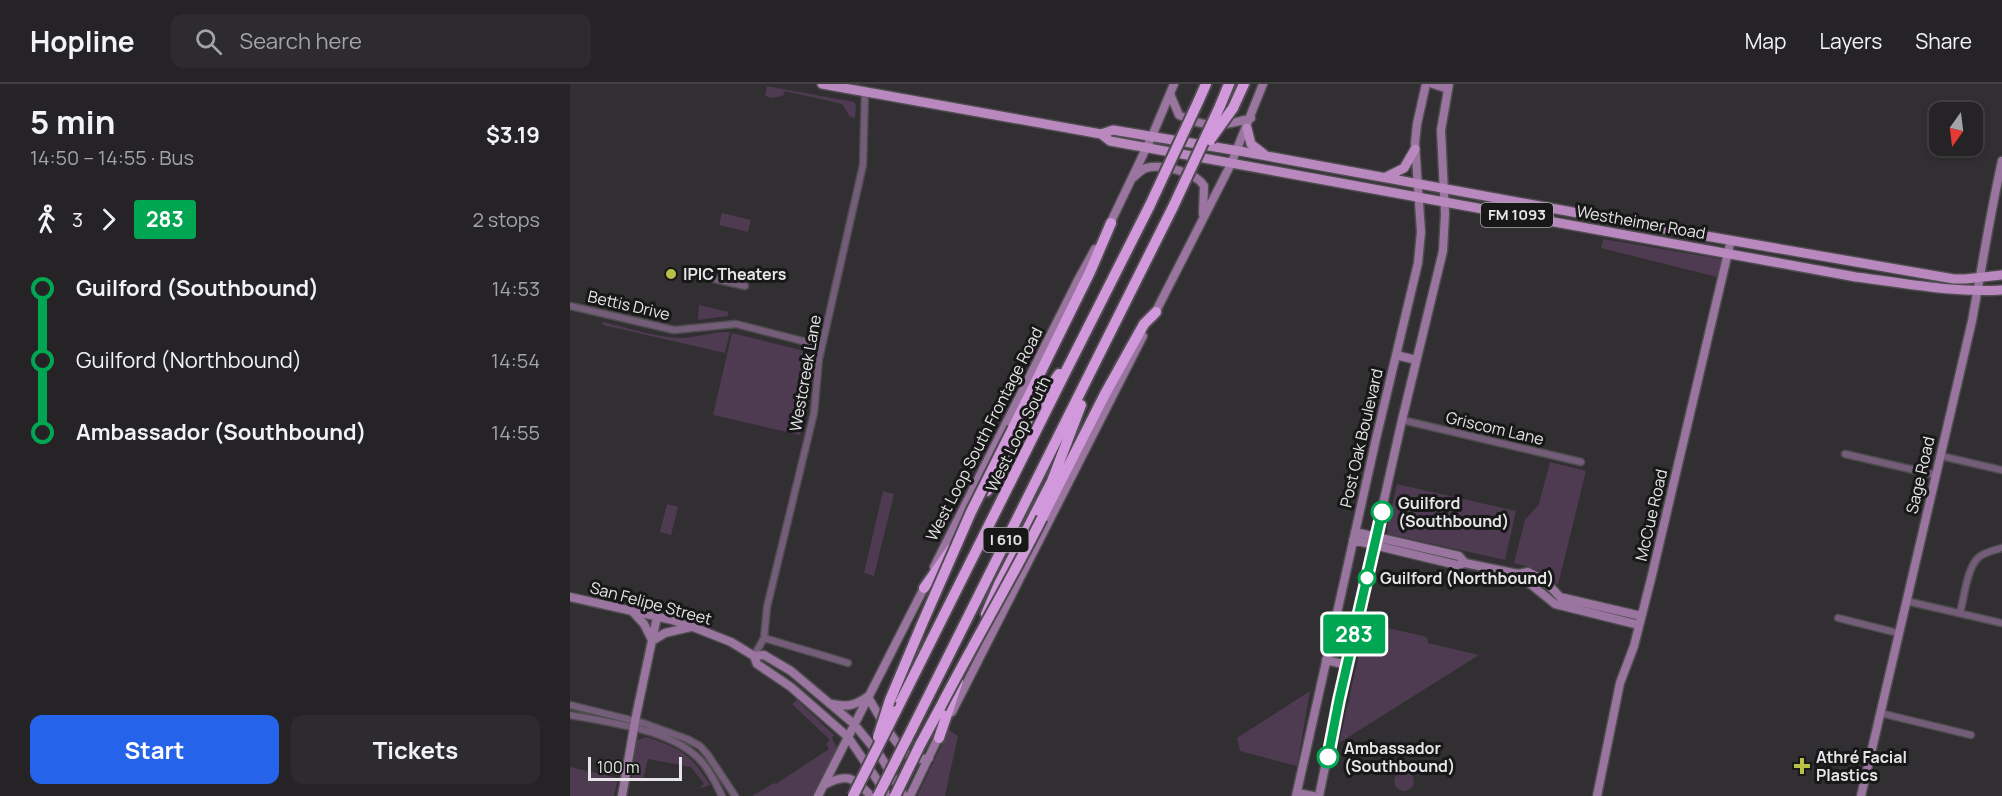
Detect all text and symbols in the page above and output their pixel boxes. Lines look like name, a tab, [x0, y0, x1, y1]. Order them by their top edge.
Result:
search box	[171, 14, 591, 68]
text: Hopline	[30, 22, 135, 60]
icon: search	[192, 25, 225, 58]
text: Search here	[240, 26, 362, 56]
text: Map	[1745, 27, 1786, 55]
text: Layers	[1819, 27, 1882, 55]
text: Share	[1915, 27, 1972, 55]
text: 5 min	[30, 99, 116, 144]
north arrow	[1929, 102, 1983, 156]
map controls	[1929, 102, 1983, 156]
text: $3.19	[486, 120, 540, 150]
text: 14:50 – 14:55 · Bus	[30, 144, 194, 171]
street label: Westheimer Road	[1575, 200, 1707, 244]
icon: walk	[30, 203, 63, 236]
icon: forward	[92, 203, 125, 236]
road number: FM 1093	[1481, 203, 1553, 227]
text: 283	[146, 205, 184, 233]
text: 3	[72, 206, 83, 233]
text: 2 stops	[472, 206, 540, 233]
place label: IPIC Theaters	[683, 263, 787, 285]
marker: IPIC Theaters	[664, 267, 678, 281]
text: Guilford (Southbound)	[76, 273, 319, 303]
text: 14:53	[492, 275, 540, 302]
street label: Bettis Drive	[586, 285, 672, 325]
street label: Westcreek Lane	[784, 313, 826, 433]
street label: West Loop South Frontage Road	[922, 324, 1046, 544]
text: Guilford (Northbound)	[76, 345, 302, 375]
text: 14:54	[491, 347, 540, 374]
street label: Post Oak Boulevard	[1334, 366, 1388, 510]
street label: West Loop South	[982, 373, 1054, 495]
street label: Griscom Lane	[1444, 406, 1546, 450]
text: Ambassador (Southbound)	[76, 417, 366, 447]
text: 14:55	[491, 419, 540, 446]
street label: Sage Road	[1900, 434, 1940, 516]
street label: McCue Road	[1630, 467, 1672, 563]
place label: Guilford (Southbound)	[1398, 492, 1509, 532]
marker: Guilford (Southbound)	[1371, 501, 1393, 523]
road number: I 610	[984, 528, 1028, 552]
place label: Guilford (Northbound)	[1380, 567, 1554, 589]
marker: Guilford (Northbound)	[1358, 569, 1376, 587]
street label: San Felipe Street	[588, 576, 714, 630]
line badge: 283	[1320, 614, 1388, 654]
text: 283	[1335, 620, 1373, 648]
button: Start	[30, 715, 279, 784]
button: Tickets	[291, 715, 540, 784]
place label: Ambassador (Southbound)	[1344, 737, 1455, 777]
marker: Ambassador (Southbound)	[1317, 746, 1339, 768]
place label: Athré Facial Plastics	[1816, 746, 1907, 786]
scale bar	[588, 754, 682, 782]
text: 100 m	[597, 756, 640, 778]
marker: Athré Facial Plastics	[1793, 757, 1811, 775]

